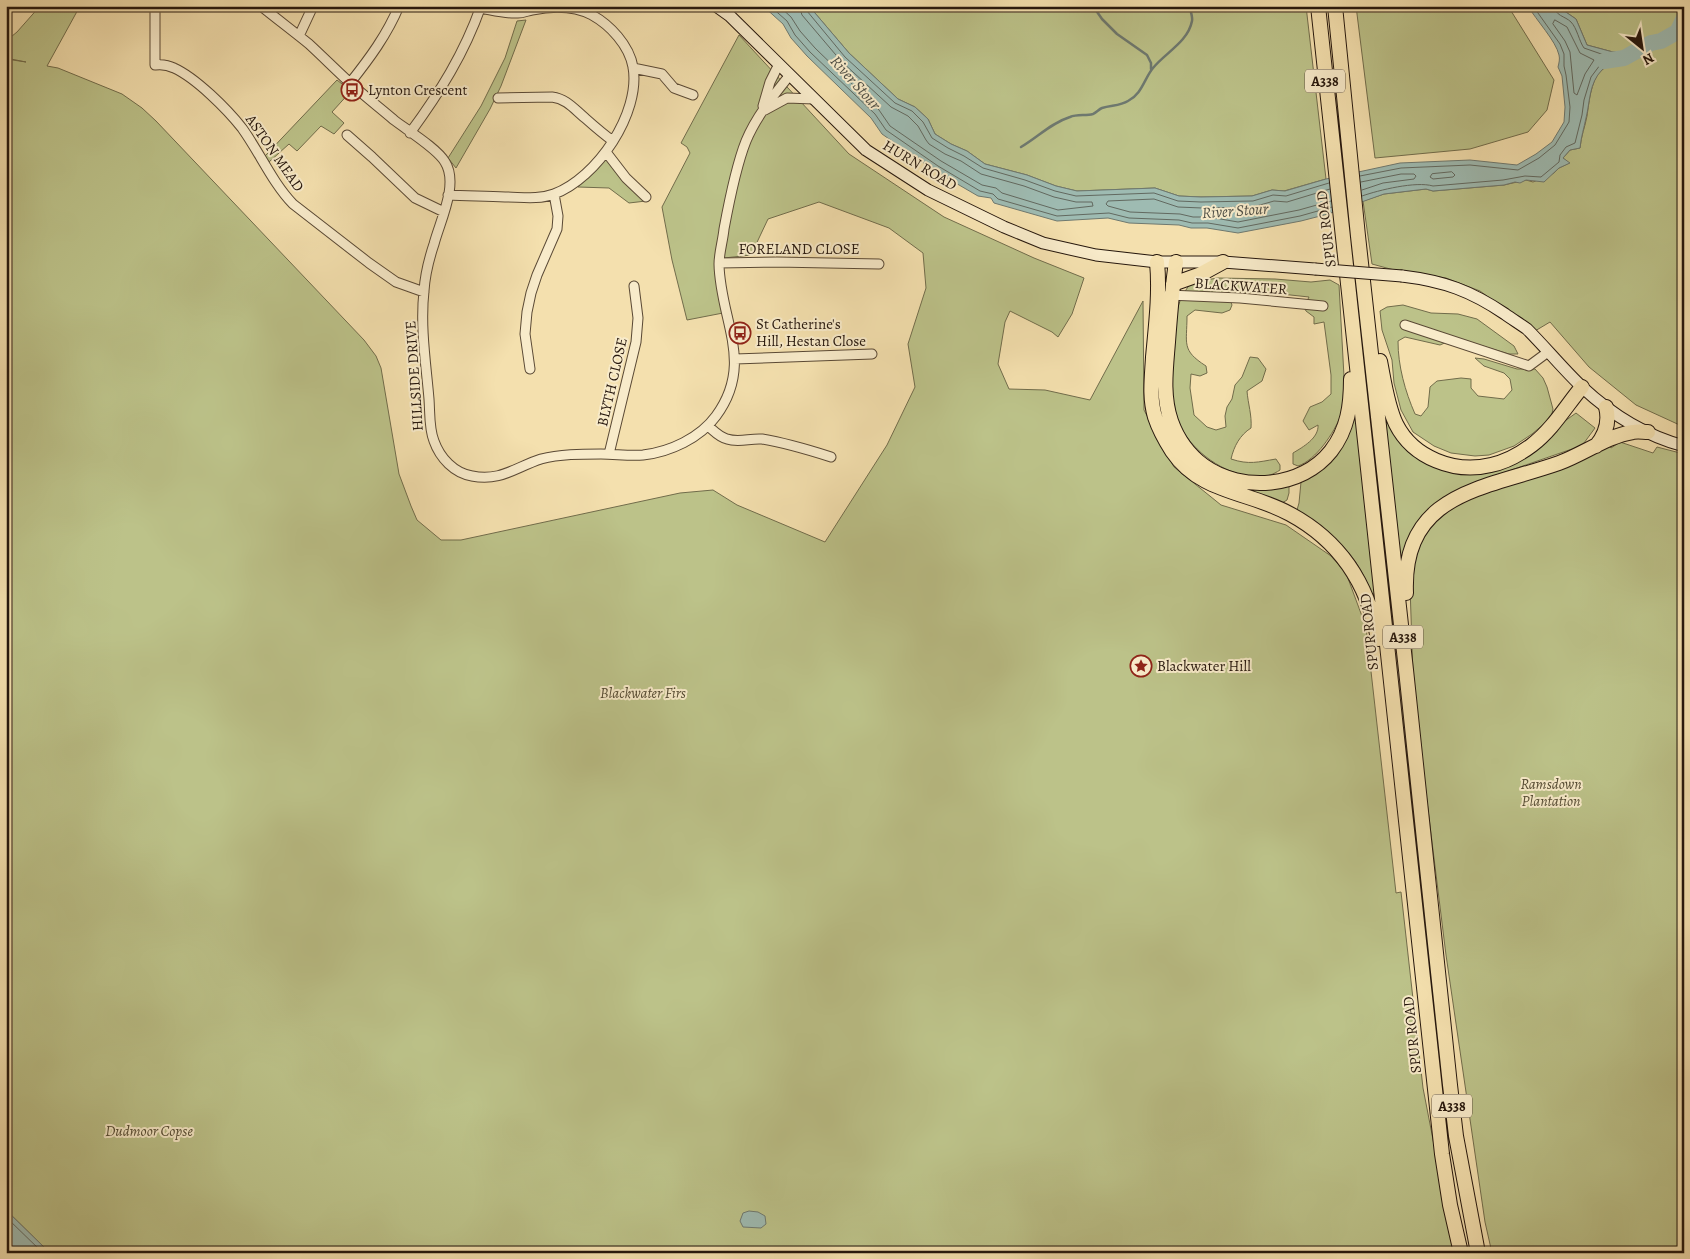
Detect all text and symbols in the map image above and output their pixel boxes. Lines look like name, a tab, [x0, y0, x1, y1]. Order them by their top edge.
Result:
north arrow	[1618, 22, 1668, 72]
text: N	[1639, 48, 1657, 70]
water label: River Stour	[825, 51, 886, 115]
road number: A338	[1305, 70, 1345, 92]
bus stop icon: Lynton Crescent	[340, 78, 364, 102]
place label: Lynton Crescent	[368, 80, 467, 100]
street label: ASTON MEAD	[241, 110, 309, 195]
street label: HURN ROAD	[879, 135, 961, 195]
street label: SPUR ROAD	[1311, 190, 1341, 268]
water label: River Stour	[1201, 198, 1269, 224]
street label: FORELAND CLOSE	[738, 239, 860, 259]
street label: BLACKWATER	[1194, 273, 1289, 299]
place label: St Catherine's Hill, Hestan Close	[756, 314, 866, 351]
street label: HILLSIDE DRIVE	[400, 320, 428, 432]
bus stop icon: St Catherine's Hill, Hestan Close	[728, 321, 752, 345]
street label: BLYTH CLOSE	[592, 336, 632, 428]
street label: SPUR ROAD	[1355, 593, 1383, 671]
road number: A338	[1383, 626, 1423, 649]
place icon: Blackwater Hill	[1129, 654, 1153, 678]
place label: Blackwater Hill	[1157, 656, 1251, 676]
park label: Blackwater Firs	[600, 683, 686, 703]
park label: Ramsdown Plantation	[1520, 774, 1582, 811]
street label: SPUR ROAD	[1398, 996, 1426, 1074]
road number: A338	[1432, 1094, 1472, 1118]
park label: Dudmoor Copse	[105, 1121, 193, 1141]

